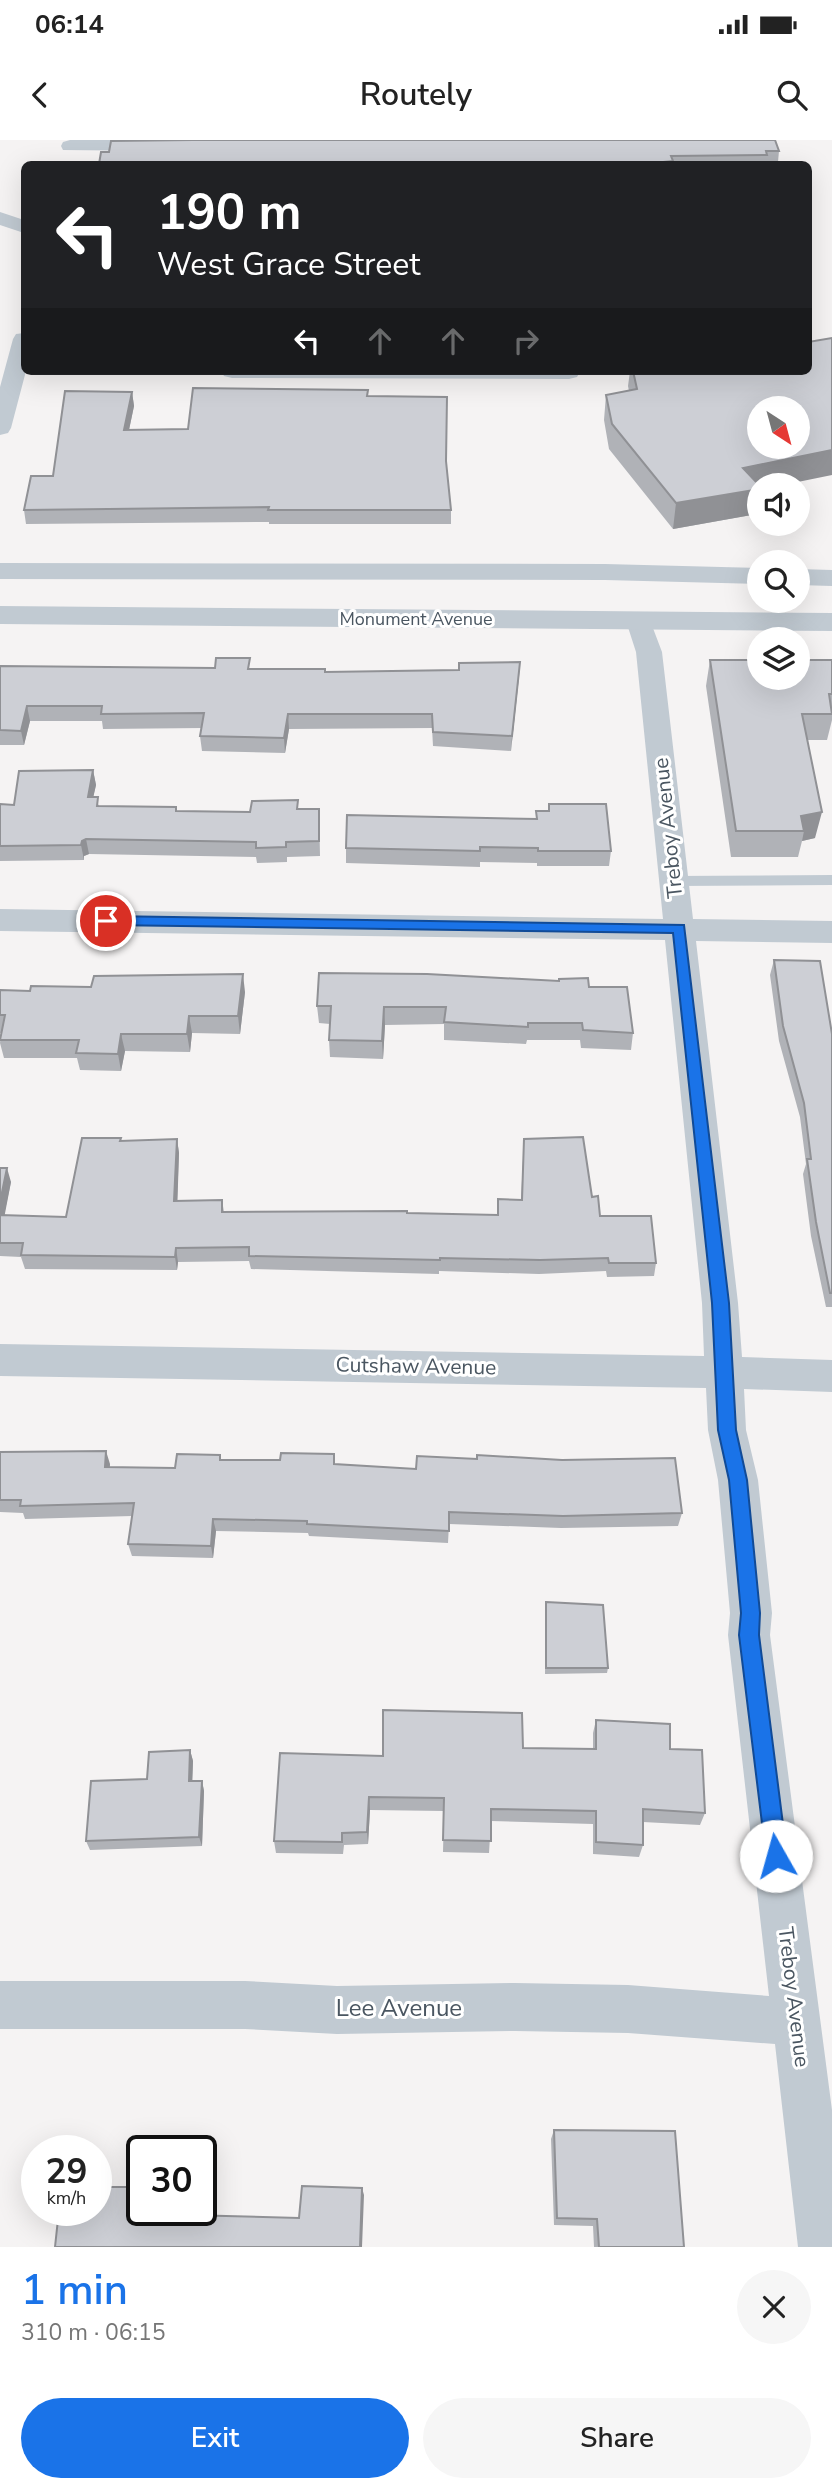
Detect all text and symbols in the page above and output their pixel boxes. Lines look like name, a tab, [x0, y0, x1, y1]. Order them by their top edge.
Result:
text: 06:14	[35, 7, 104, 42]
text: Routely	[360, 73, 472, 116]
icon: back	[21, 76, 59, 114]
icon: search	[773, 76, 811, 114]
text: 190 m	[157, 179, 301, 246]
icon: left	[42, 189, 133, 280]
text: West Grace Street	[157, 243, 421, 286]
icon: left	[288, 322, 326, 360]
icon: ahead	[361, 322, 399, 360]
icon: ahead	[434, 322, 472, 360]
icon: right	[507, 322, 545, 360]
north arrow	[747, 396, 810, 458]
map controls	[747, 396, 810, 690]
button: sound	[747, 473, 810, 536]
button: search	[747, 550, 810, 613]
street label: Monument Avenue	[339, 607, 493, 631]
button: layers	[747, 627, 810, 690]
street label: Treboy Avenue	[647, 756, 689, 900]
pin	[76, 891, 136, 951]
icon: arrive	[87, 902, 125, 940]
street label: Cutshaw Avenue	[335, 1351, 497, 1381]
position arrow	[739, 1819, 813, 1893]
street label: Treboy Avenue	[772, 1925, 816, 2069]
street label: Lee Avenue	[336, 1992, 462, 2024]
speed limit sign: 30	[126, 2135, 217, 2226]
text: 29	[45, 2148, 88, 2195]
text: km/h	[47, 2186, 86, 2210]
text: 1 min	[21, 2262, 128, 2319]
button: close	[737, 2270, 811, 2344]
text: 310 m · 06:15	[21, 2317, 166, 2348]
button: Exit	[21, 2398, 409, 2478]
button: Share	[423, 2398, 811, 2478]

